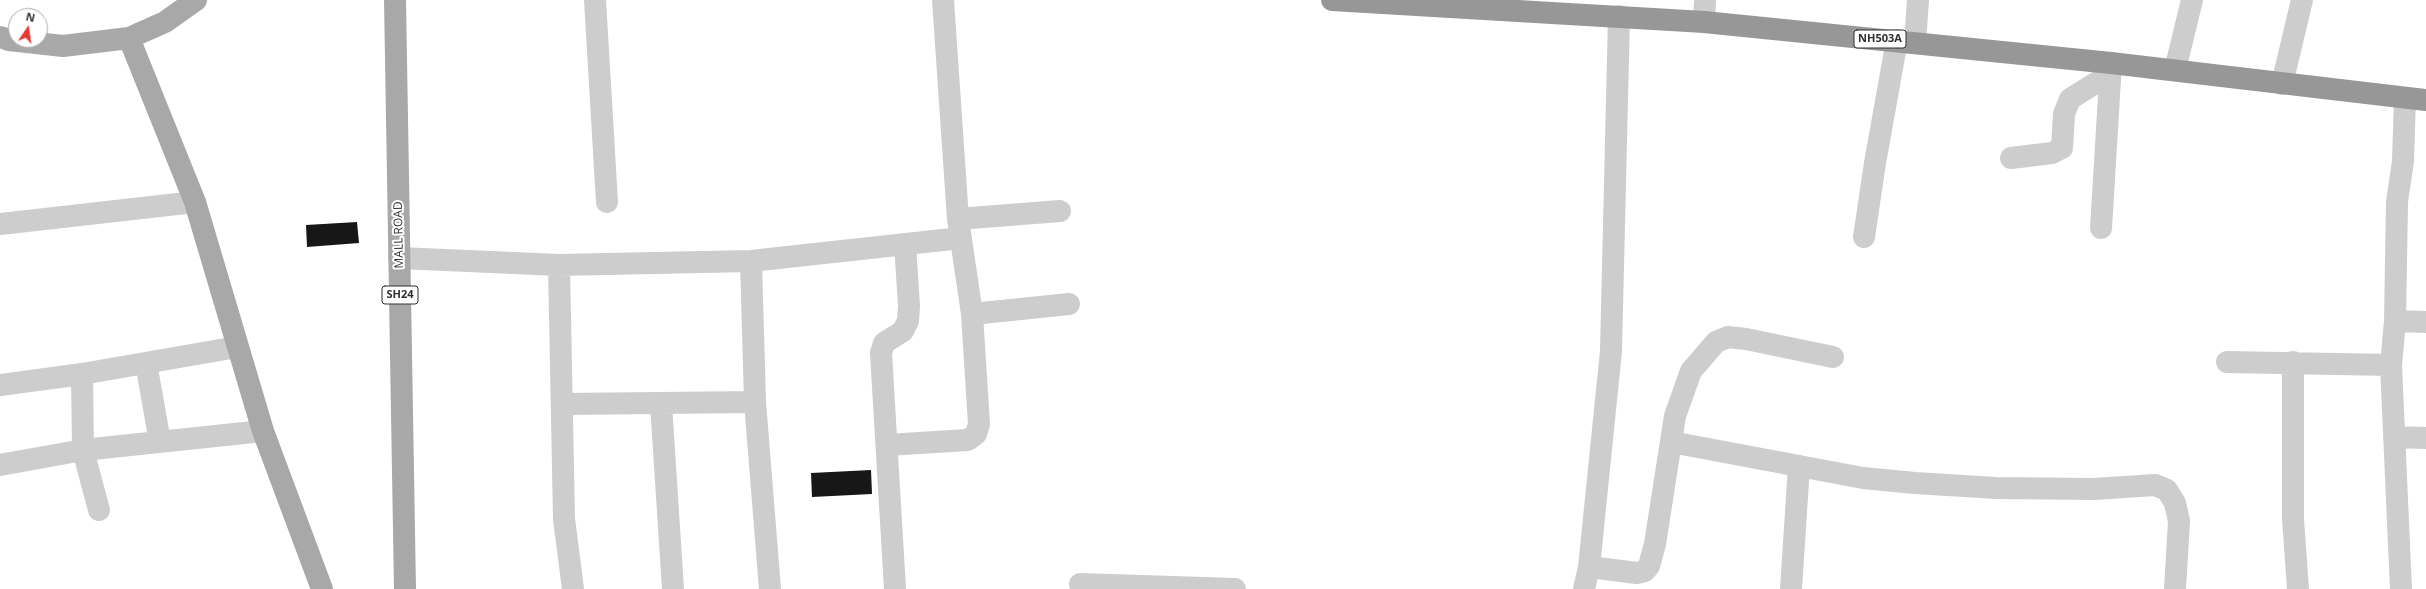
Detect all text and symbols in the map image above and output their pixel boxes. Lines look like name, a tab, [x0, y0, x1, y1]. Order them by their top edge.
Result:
north arrow	[8, 8, 48, 48]
text: N	[25, 8, 37, 25]
road number: NH503A	[1854, 30, 1906, 48]
street label: MALL ROAD	[391, 201, 407, 269]
road number: SH24	[382, 286, 418, 304]

